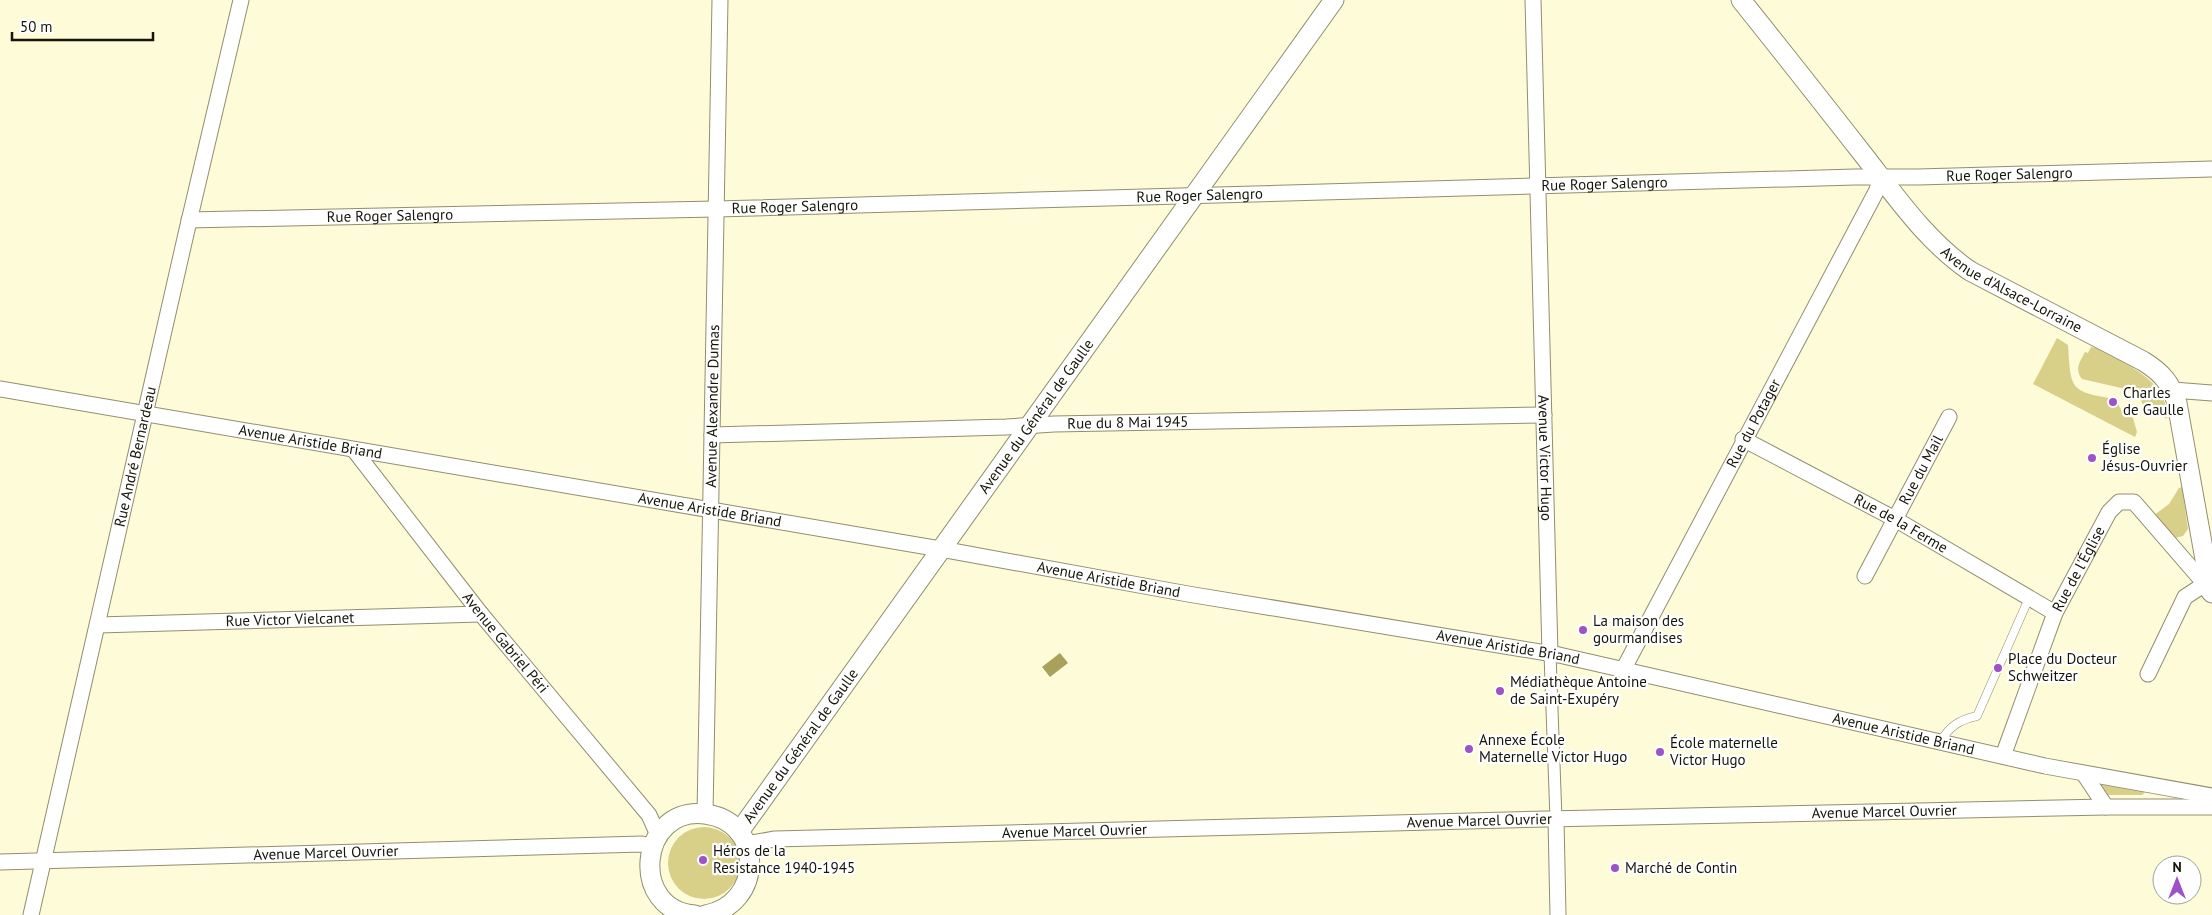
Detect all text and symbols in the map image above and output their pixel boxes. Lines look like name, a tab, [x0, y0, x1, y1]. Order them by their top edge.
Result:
scale bar	[12, 10, 154, 42]
text: 50 m	[20, 17, 53, 36]
street label: Rue Roger Salengro	[1946, 163, 2073, 185]
street label: Rue Roger Salengro	[1541, 172, 1668, 195]
street label: Rue Roger Salengro	[1136, 184, 1263, 206]
street label: Rue Roger Salengro	[731, 195, 858, 218]
street label: Rue Roger Salengro	[327, 204, 453, 226]
street label: Avenue d'Alsace-Lorraine	[1937, 242, 2085, 337]
street label: Avenue Alexandre Dumas	[701, 324, 723, 488]
street label: Avenue du Général de Gaulle	[974, 335, 1098, 497]
street label: Rue du Potager	[1722, 375, 1784, 471]
place label: Charles de Gaulle	[2123, 383, 2184, 419]
street label: Rue André Bernardeau	[110, 385, 160, 529]
street label: Avenue Victor Hugo	[1534, 395, 1557, 521]
marker: Charles de Gaulle	[2107, 396, 2119, 408]
street label: Rue du 8 Mai 1945	[1067, 412, 1188, 433]
street label: Avenue Aristide Briand	[237, 420, 384, 463]
street label: Rue du Mail	[1894, 431, 1947, 508]
place label: Église Jésus-Ouvrier	[2101, 439, 2188, 475]
marker: Église Jésus-Ouvrier	[2086, 452, 2098, 464]
street label: Avenue Aristide Briand	[637, 488, 783, 531]
street label: Rue de la Ferme	[1851, 489, 1951, 557]
street label: Rue de l'Église	[2047, 523, 2109, 615]
street label: Avenue Aristide Briand	[1036, 557, 1182, 601]
street label: Avenue Gabriel Péri	[458, 588, 553, 697]
street label: Rue Victor Vielcanet	[225, 608, 355, 630]
place label: La maison des gourmandises	[1593, 611, 1684, 647]
marker: La maison des gourmandises	[1577, 624, 1589, 636]
street label: Avenue Aristide Briand	[1435, 625, 1582, 668]
place label: Place du Docteur Schweitzer	[2008, 649, 2117, 685]
marker: Place du Docteur Schweitzer	[1992, 662, 2004, 674]
street label: Avenue du Général de Gaulle	[739, 664, 862, 826]
place label: Médiathèque Antoine de Saint-Exupéry	[1510, 672, 1647, 708]
marker: Médiathèque Antoine de Saint-Exupéry	[1494, 685, 1506, 697]
street label: Avenue Aristide Briand	[1831, 708, 1977, 759]
place label: Annexe École Maternelle Victor Hugo	[1479, 730, 1627, 766]
place label: École maternelle Victor Hugo	[1669, 733, 1778, 769]
marker: Annexe École Maternelle Victor Hugo	[1463, 743, 1475, 755]
marker: École maternelle Victor Hugo	[1654, 746, 1666, 758]
street label: Avenue Marcel Ouvrier	[1811, 800, 1957, 822]
street label: Avenue Marcel Ouvrier	[1406, 809, 1552, 832]
street label: Avenue Marcel Ouvrier	[1002, 819, 1147, 842]
street label: Avenue Marcel Ouvrier	[253, 841, 399, 864]
place label: Héros de la Resistance 1940-1945	[713, 841, 855, 877]
marker: Héros de la Resistance 1940-1945	[697, 854, 709, 866]
north arrow	[2152, 855, 2202, 905]
place label: Marché de Contin	[1625, 858, 1737, 877]
text: N	[2172, 858, 2182, 876]
marker: Marché de Contin	[1609, 862, 1621, 874]

